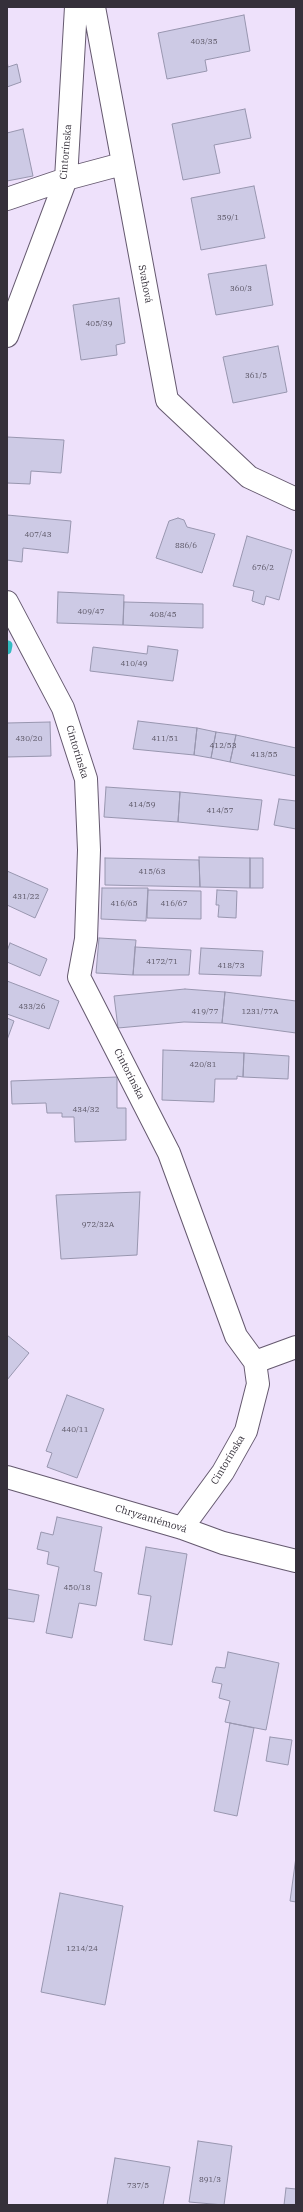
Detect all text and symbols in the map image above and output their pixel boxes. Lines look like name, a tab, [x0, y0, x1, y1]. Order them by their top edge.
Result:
house number: 403/35	[191, 37, 217, 47]
street label: Cintorínska	[58, 124, 74, 180]
house number: 359/1	[217, 213, 239, 223]
street label: Svahová	[135, 264, 155, 304]
house number: 360/3	[230, 284, 252, 294]
house number: 405/39	[86, 319, 112, 329]
house number: 361/5	[245, 371, 267, 381]
house number: 407/43	[25, 530, 51, 540]
house number: 886/6	[175, 541, 197, 551]
house number: 676/2	[252, 563, 274, 573]
house number: 409/47	[78, 607, 104, 617]
house number: 408/45	[150, 610, 176, 620]
house number: 410/49	[121, 659, 147, 669]
street label: Cintorínska	[63, 724, 91, 780]
house number: 430/20	[16, 734, 42, 744]
house number: 411/51	[152, 734, 178, 744]
house number: 412/53	[210, 741, 236, 751]
house number: 413/55	[251, 750, 277, 760]
house number: 414/59	[129, 800, 155, 810]
house number: 414/57	[207, 806, 233, 816]
house number: 415/63	[139, 867, 165, 877]
house number: 431/22	[13, 892, 39, 902]
house number: 416/65	[111, 899, 137, 909]
house number: 416/67	[161, 899, 187, 909]
house number: 4172/71	[146, 957, 178, 967]
house number: 418/73	[218, 961, 244, 971]
house number: 433/26	[19, 1002, 45, 1012]
house number: 419/77	[192, 1007, 218, 1017]
house number: 1231/77A	[241, 1007, 279, 1017]
street label: Cintorínska	[111, 1047, 147, 1101]
house number: 420/81	[190, 1060, 216, 1070]
house number: 434/32	[73, 1105, 99, 1115]
house number: 972/32A	[82, 1220, 114, 1230]
house number: 440/11	[62, 1425, 88, 1435]
street label: Cintorínska	[209, 1433, 247, 1487]
street label: Chryzantémová	[114, 1502, 188, 1536]
house number: 450/18	[64, 1583, 90, 1593]
house number: 1214/24	[66, 1944, 98, 1954]
house number: 891/3	[199, 2175, 221, 2185]
house number: 737/5	[127, 2181, 149, 2191]

